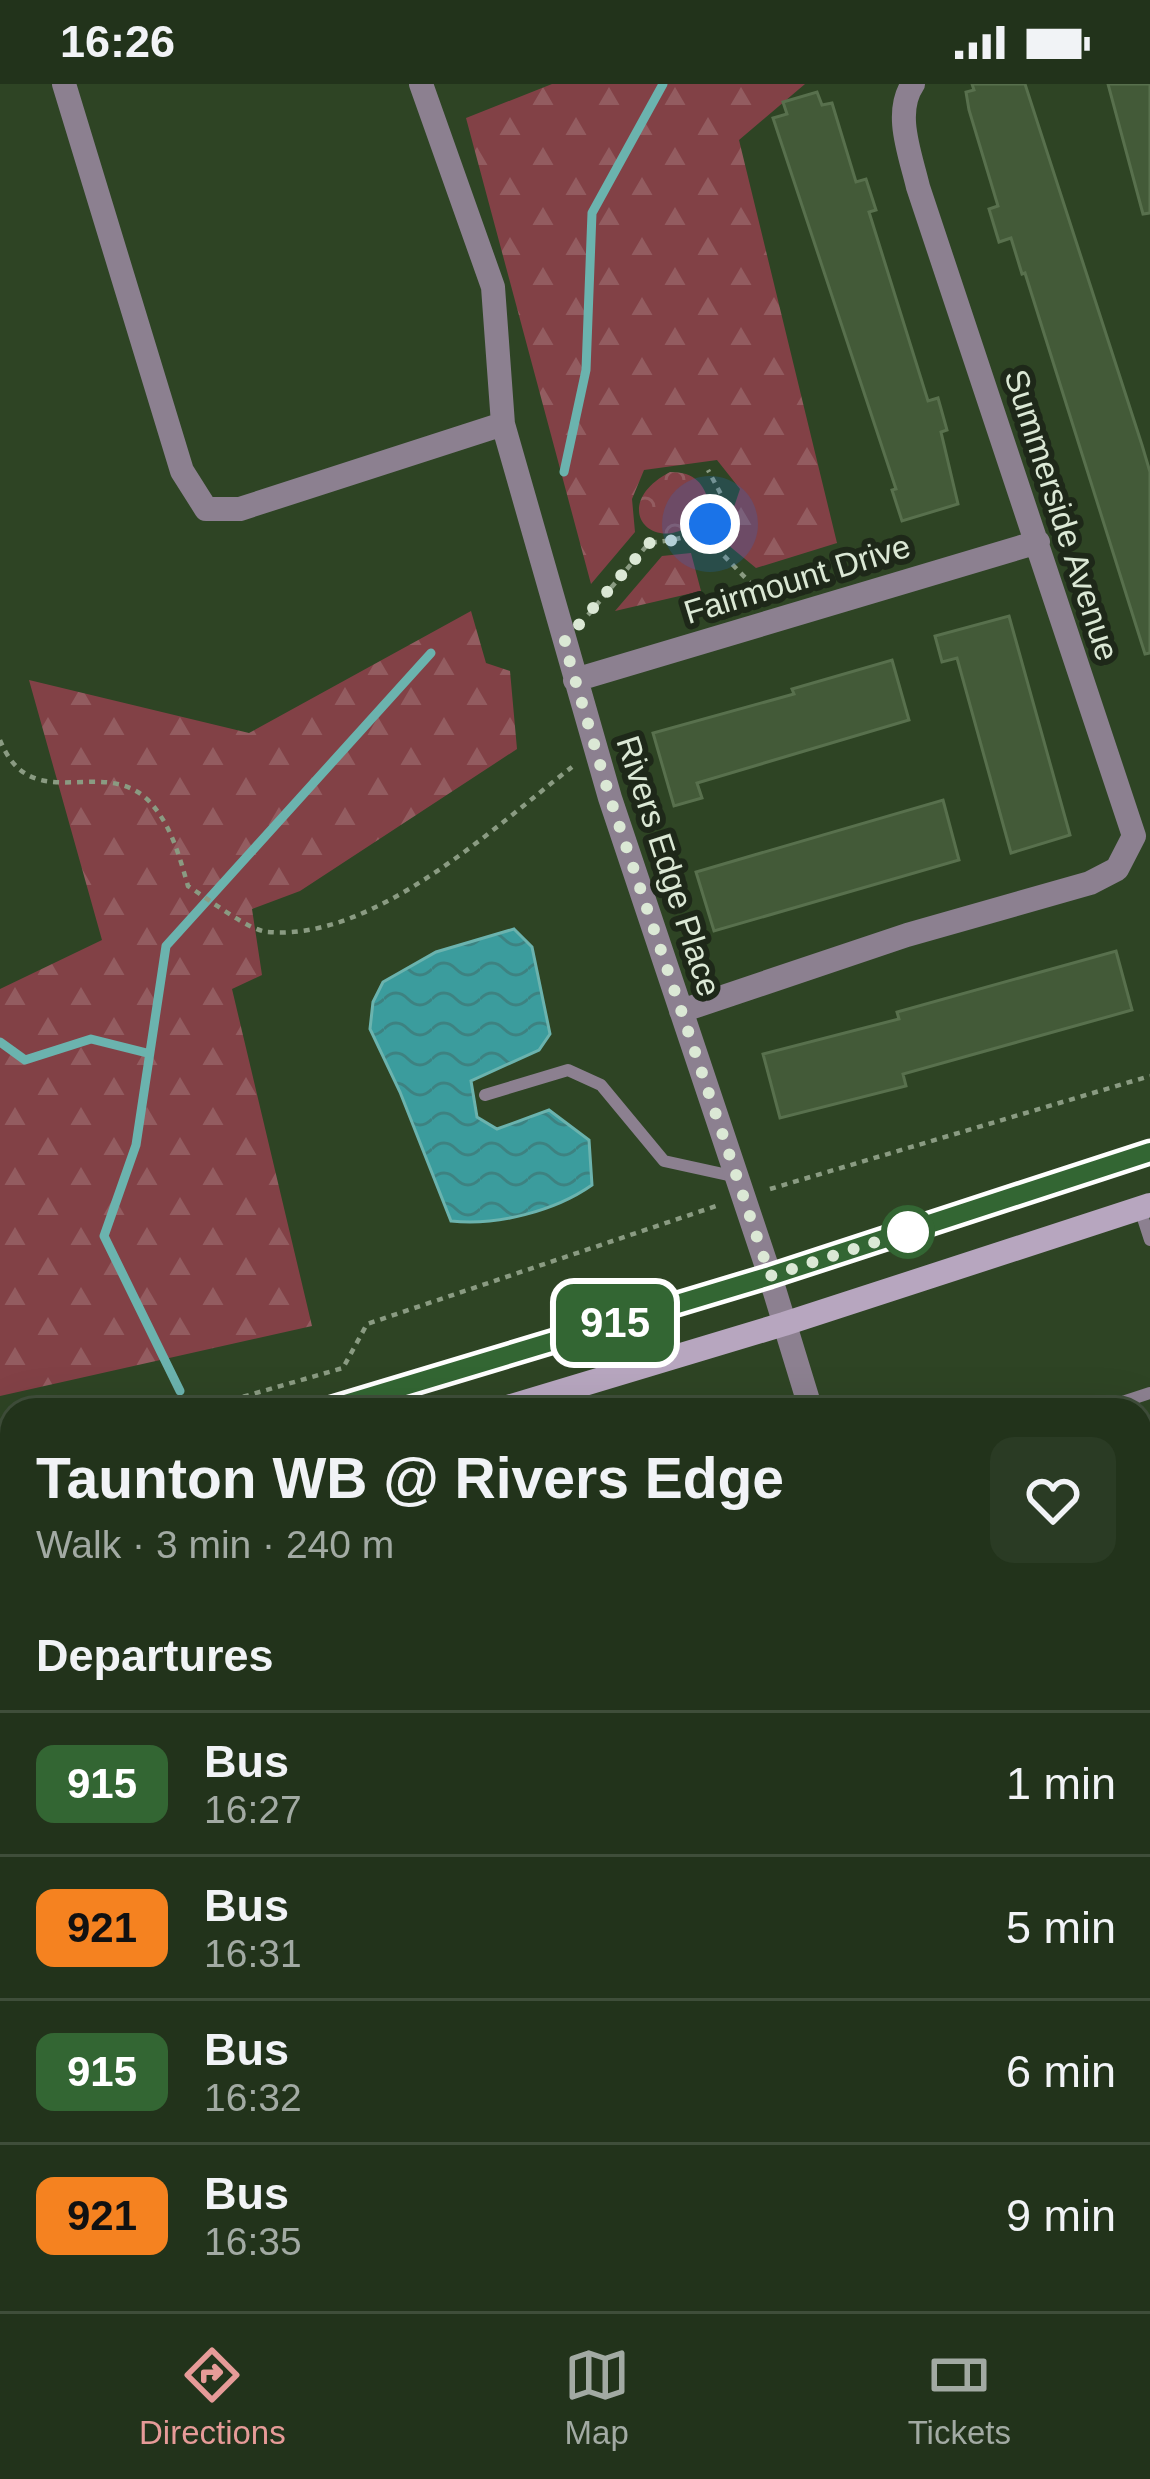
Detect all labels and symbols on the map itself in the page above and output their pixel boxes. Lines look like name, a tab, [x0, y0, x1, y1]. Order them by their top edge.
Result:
street label: Summerside Avenue	[997, 365, 1127, 665]
your location	[680, 494, 740, 554]
street label: Fairmount Drive	[679, 527, 915, 631]
street label: Rivers Edge Place	[609, 731, 729, 1001]
unlabelled marker	[883, 1207, 933, 1257]
line badge: 915	[546, 1284, 684, 1362]

